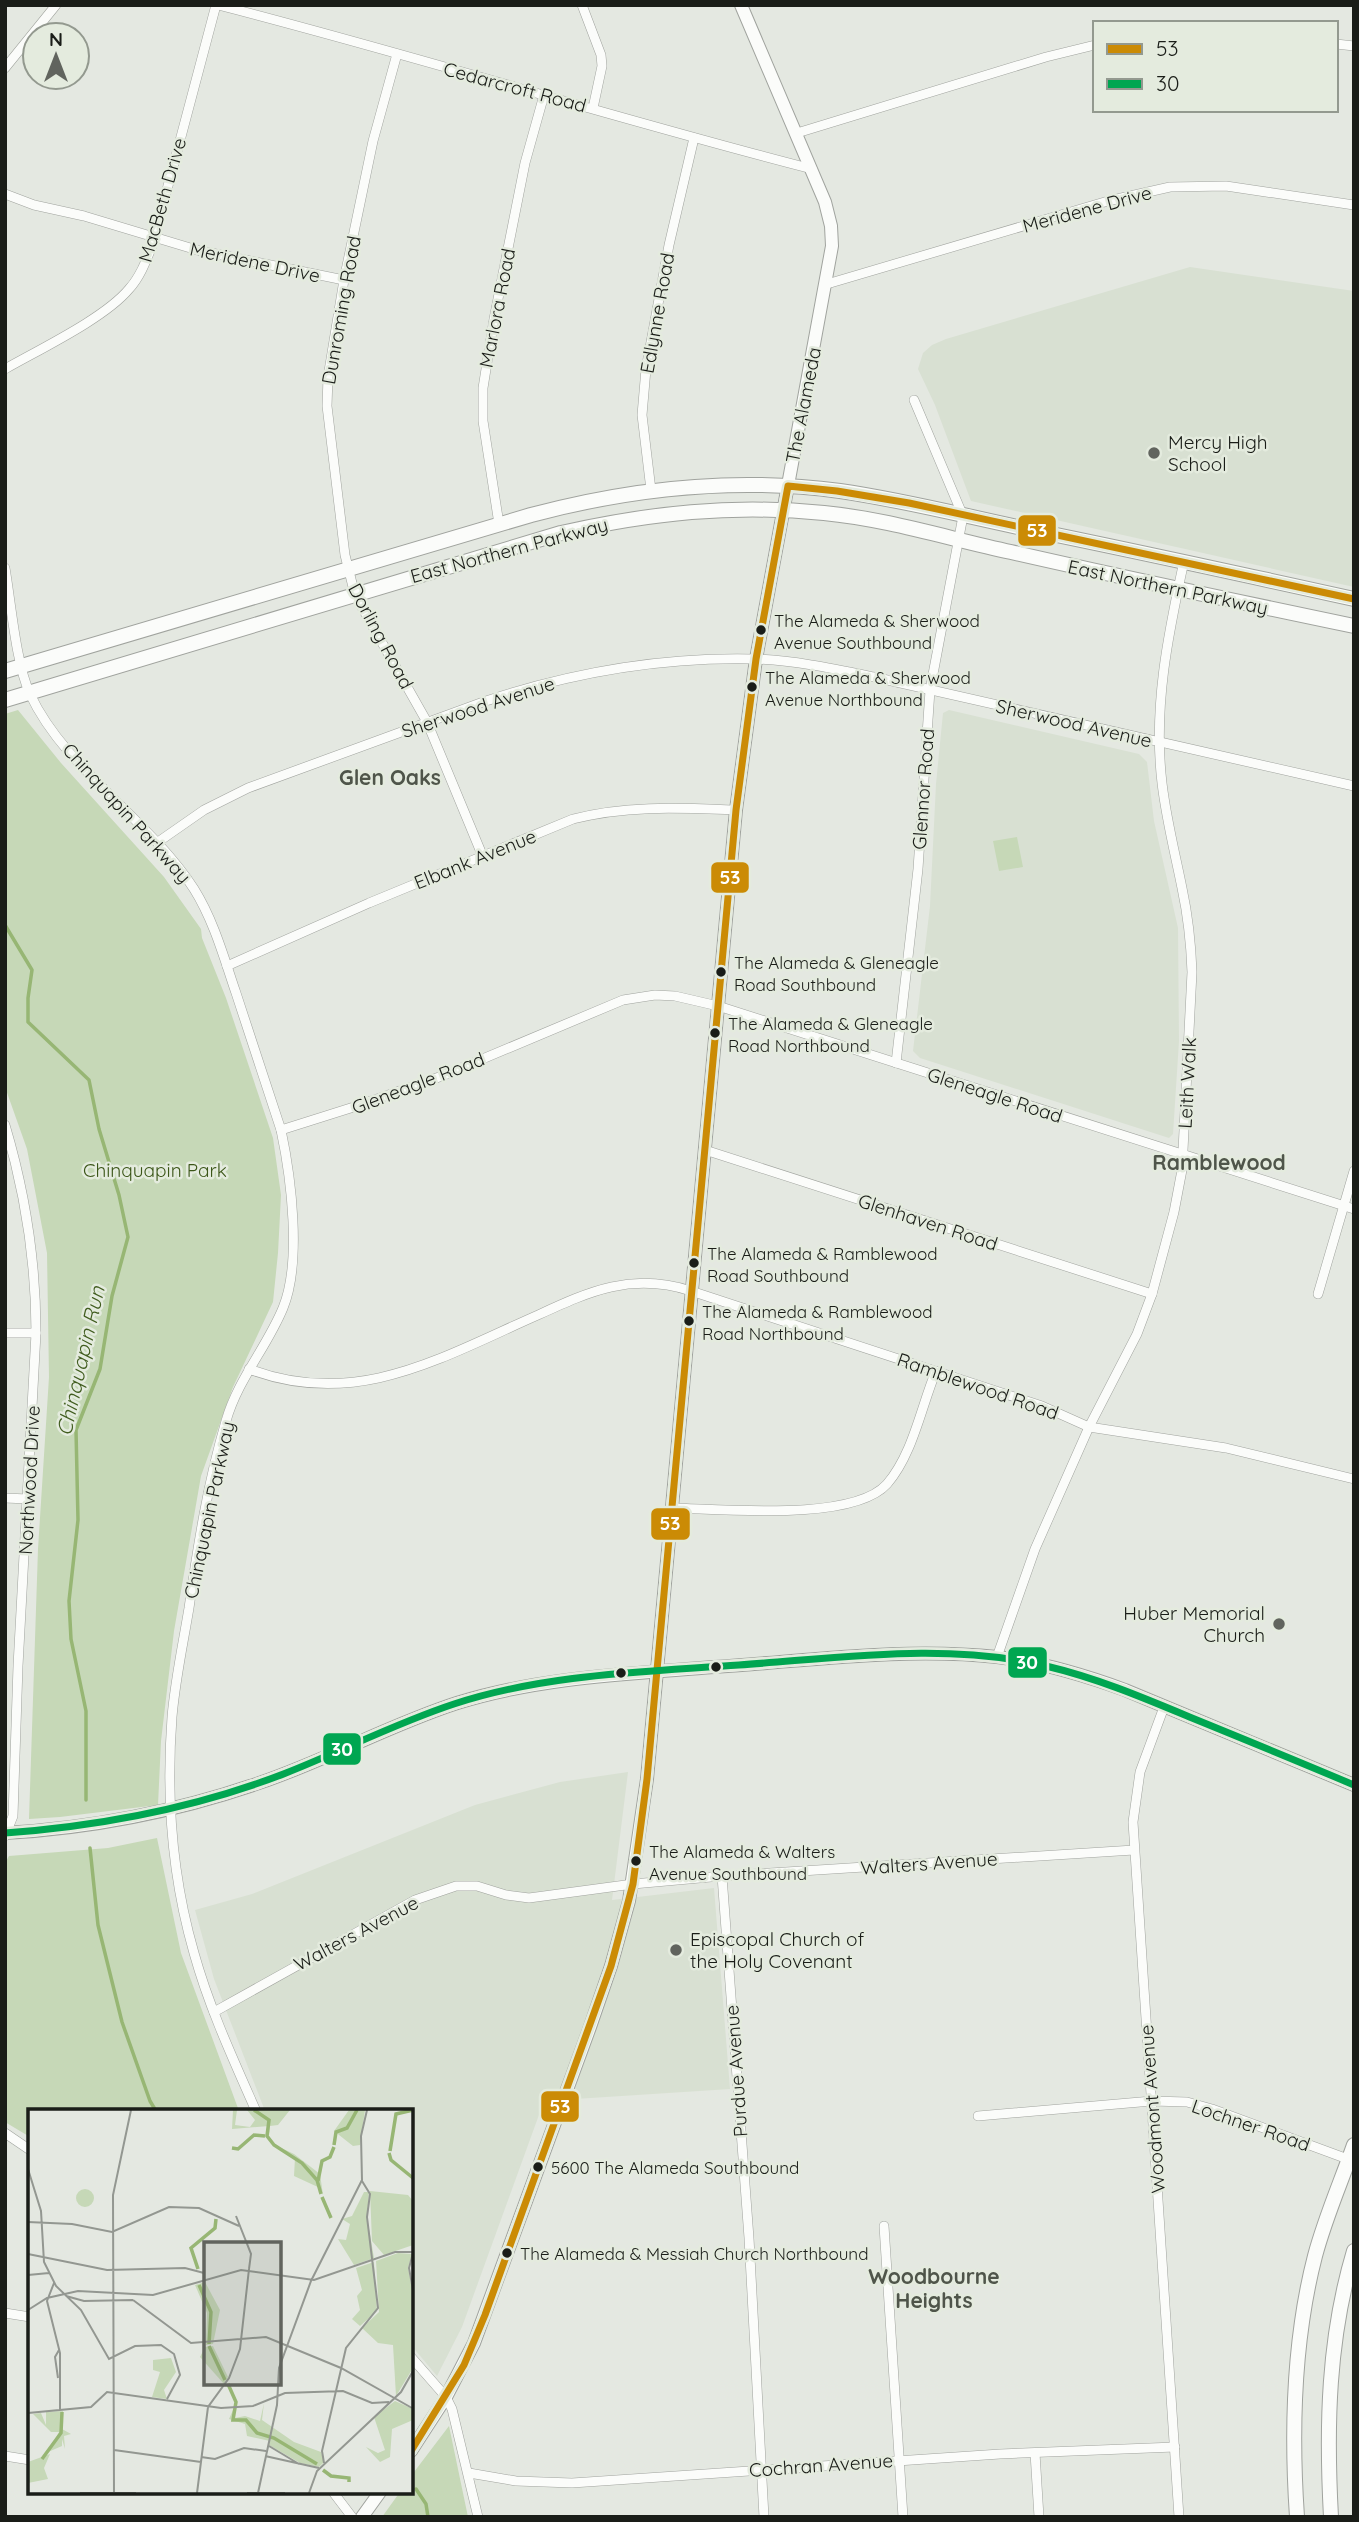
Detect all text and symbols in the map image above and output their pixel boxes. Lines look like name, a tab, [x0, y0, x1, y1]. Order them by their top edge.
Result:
north arrow	[21, 21, 91, 91]
legend	[1093, 21, 1338, 112]
text: N	[49, 27, 63, 51]
text: 53	[1156, 35, 1178, 61]
street label: Cedarcroft Road	[441, 56, 589, 118]
text: 30	[1156, 70, 1180, 96]
street label: MacBeth Drive	[133, 135, 191, 265]
street label: Meridene Drive	[1020, 180, 1154, 238]
street label: Dunroming Road	[316, 234, 366, 386]
street label: Meridene Drive	[188, 236, 322, 288]
street label: Marlora Road	[474, 246, 520, 370]
street label: Edlynne Road	[635, 251, 679, 375]
street label: The Alameda	[780, 345, 826, 465]
place label: Mercy High School	[1168, 430, 1268, 476]
marker: Mercy High School	[1146, 445, 1162, 461]
street label: East Northern Parkway	[407, 512, 611, 588]
line badge: 53	[1017, 514, 1057, 547]
text: 53	[1026, 518, 1048, 542]
street label: East Northern Parkway	[1066, 554, 1270, 620]
street label: Dorling Road	[343, 579, 419, 693]
place label: The Alameda & Sherwood Avenue Southbound	[774, 610, 980, 653]
marker: The Alameda & Sherwood Avenue Southbound	[754, 623, 768, 637]
place label: The Alameda & Sherwood Avenue Northbound	[765, 667, 971, 710]
street label: Sherwood Avenue	[398, 671, 558, 743]
marker: The Alameda & Sherwood Avenue Northbound	[745, 680, 759, 694]
street label: Sherwood Avenue	[994, 693, 1154, 753]
street label: Glennor Road	[907, 728, 939, 850]
street label: Chinquapin Parkway	[58, 738, 196, 888]
district label: Glen Oaks	[339, 764, 441, 790]
street label: Elbank Avenue	[410, 824, 540, 894]
line badge: 53	[710, 861, 750, 894]
text: 53	[719, 865, 741, 889]
place label: The Alameda & Gleneagle Road Southbound	[734, 952, 939, 995]
marker: The Alameda & Gleneagle Road Southbound	[714, 965, 728, 979]
place label: The Alameda & Gleneagle Road Northbound	[728, 1013, 933, 1056]
marker: The Alameda & Gleneagle Road Northbound	[708, 1026, 722, 1040]
street label: Leith Walk	[1173, 1037, 1201, 1129]
street label: Gleneagle Road	[348, 1047, 488, 1119]
street label: Gleneagle Road	[924, 1062, 1066, 1128]
district label: Ramblewood	[1152, 1149, 1286, 1175]
park label: Chinquapin Park	[83, 1158, 227, 1182]
street label: Glenhaven Road	[855, 1188, 1001, 1256]
place label: The Alameda & Ramblewood Road Southbound	[707, 1243, 937, 1286]
marker: The Alameda & Ramblewood Road Southbound	[687, 1256, 701, 1270]
water label: Chinquapin Run	[50, 1283, 110, 1438]
place label: The Alameda & Ramblewood Road Northbound	[702, 1301, 932, 1344]
marker: The Alameda & Ramblewood Road Northbound	[682, 1314, 696, 1328]
street label: Ramblewood Road	[894, 1347, 1062, 1425]
street label: Northwood Drive	[13, 1405, 45, 1555]
street label: Chinquapin Parkway	[178, 1419, 240, 1601]
line badge: 53	[650, 1507, 691, 1541]
text: 53	[659, 1511, 681, 1535]
place label: Huber Memorial Church	[1123, 1601, 1265, 1647]
marker: Huber Memorial Church	[1271, 1616, 1287, 1632]
line badge: 30	[1007, 1646, 1048, 1679]
text: 30	[1016, 1650, 1038, 1674]
unlabelled marker	[709, 1660, 723, 1674]
unlabelled marker	[614, 1666, 628, 1680]
line badge: 30	[322, 1732, 362, 1766]
text: 30	[331, 1737, 353, 1761]
place label: The Alameda & Walters Avenue Southbound	[649, 1841, 835, 1884]
street label: Walters Avenue	[860, 1846, 998, 1880]
marker: The Alameda & Walters Avenue Southbound	[629, 1854, 643, 1868]
street label: Walters Avenue	[290, 1890, 422, 1976]
place label: Episcopal Church of the Holy Covenant	[690, 1927, 864, 1973]
marker: Episcopal Church of the Holy Covenant	[668, 1942, 684, 1958]
street label: Purdue Avenue	[719, 2004, 753, 2138]
street label: Woodmont Avenue	[1134, 2024, 1170, 2194]
line badge: 53	[540, 2090, 580, 2123]
text: 53	[549, 2094, 571, 2118]
street label: Lochner Road	[1189, 2094, 1313, 2156]
inset map	[28, 2109, 413, 2494]
place label: 5600 The Alameda Southbound	[551, 2157, 799, 2178]
marker: 5600 The Alameda Southbound	[531, 2160, 545, 2174]
place label: The Alameda & Messiah Church Northbound	[520, 2243, 868, 2264]
marker: The Alameda & Messiah Church Northbound	[500, 2246, 514, 2260]
district label: Woodbourne Heights	[868, 2263, 1000, 2313]
street label: Cochran Avenue	[748, 2448, 894, 2482]

